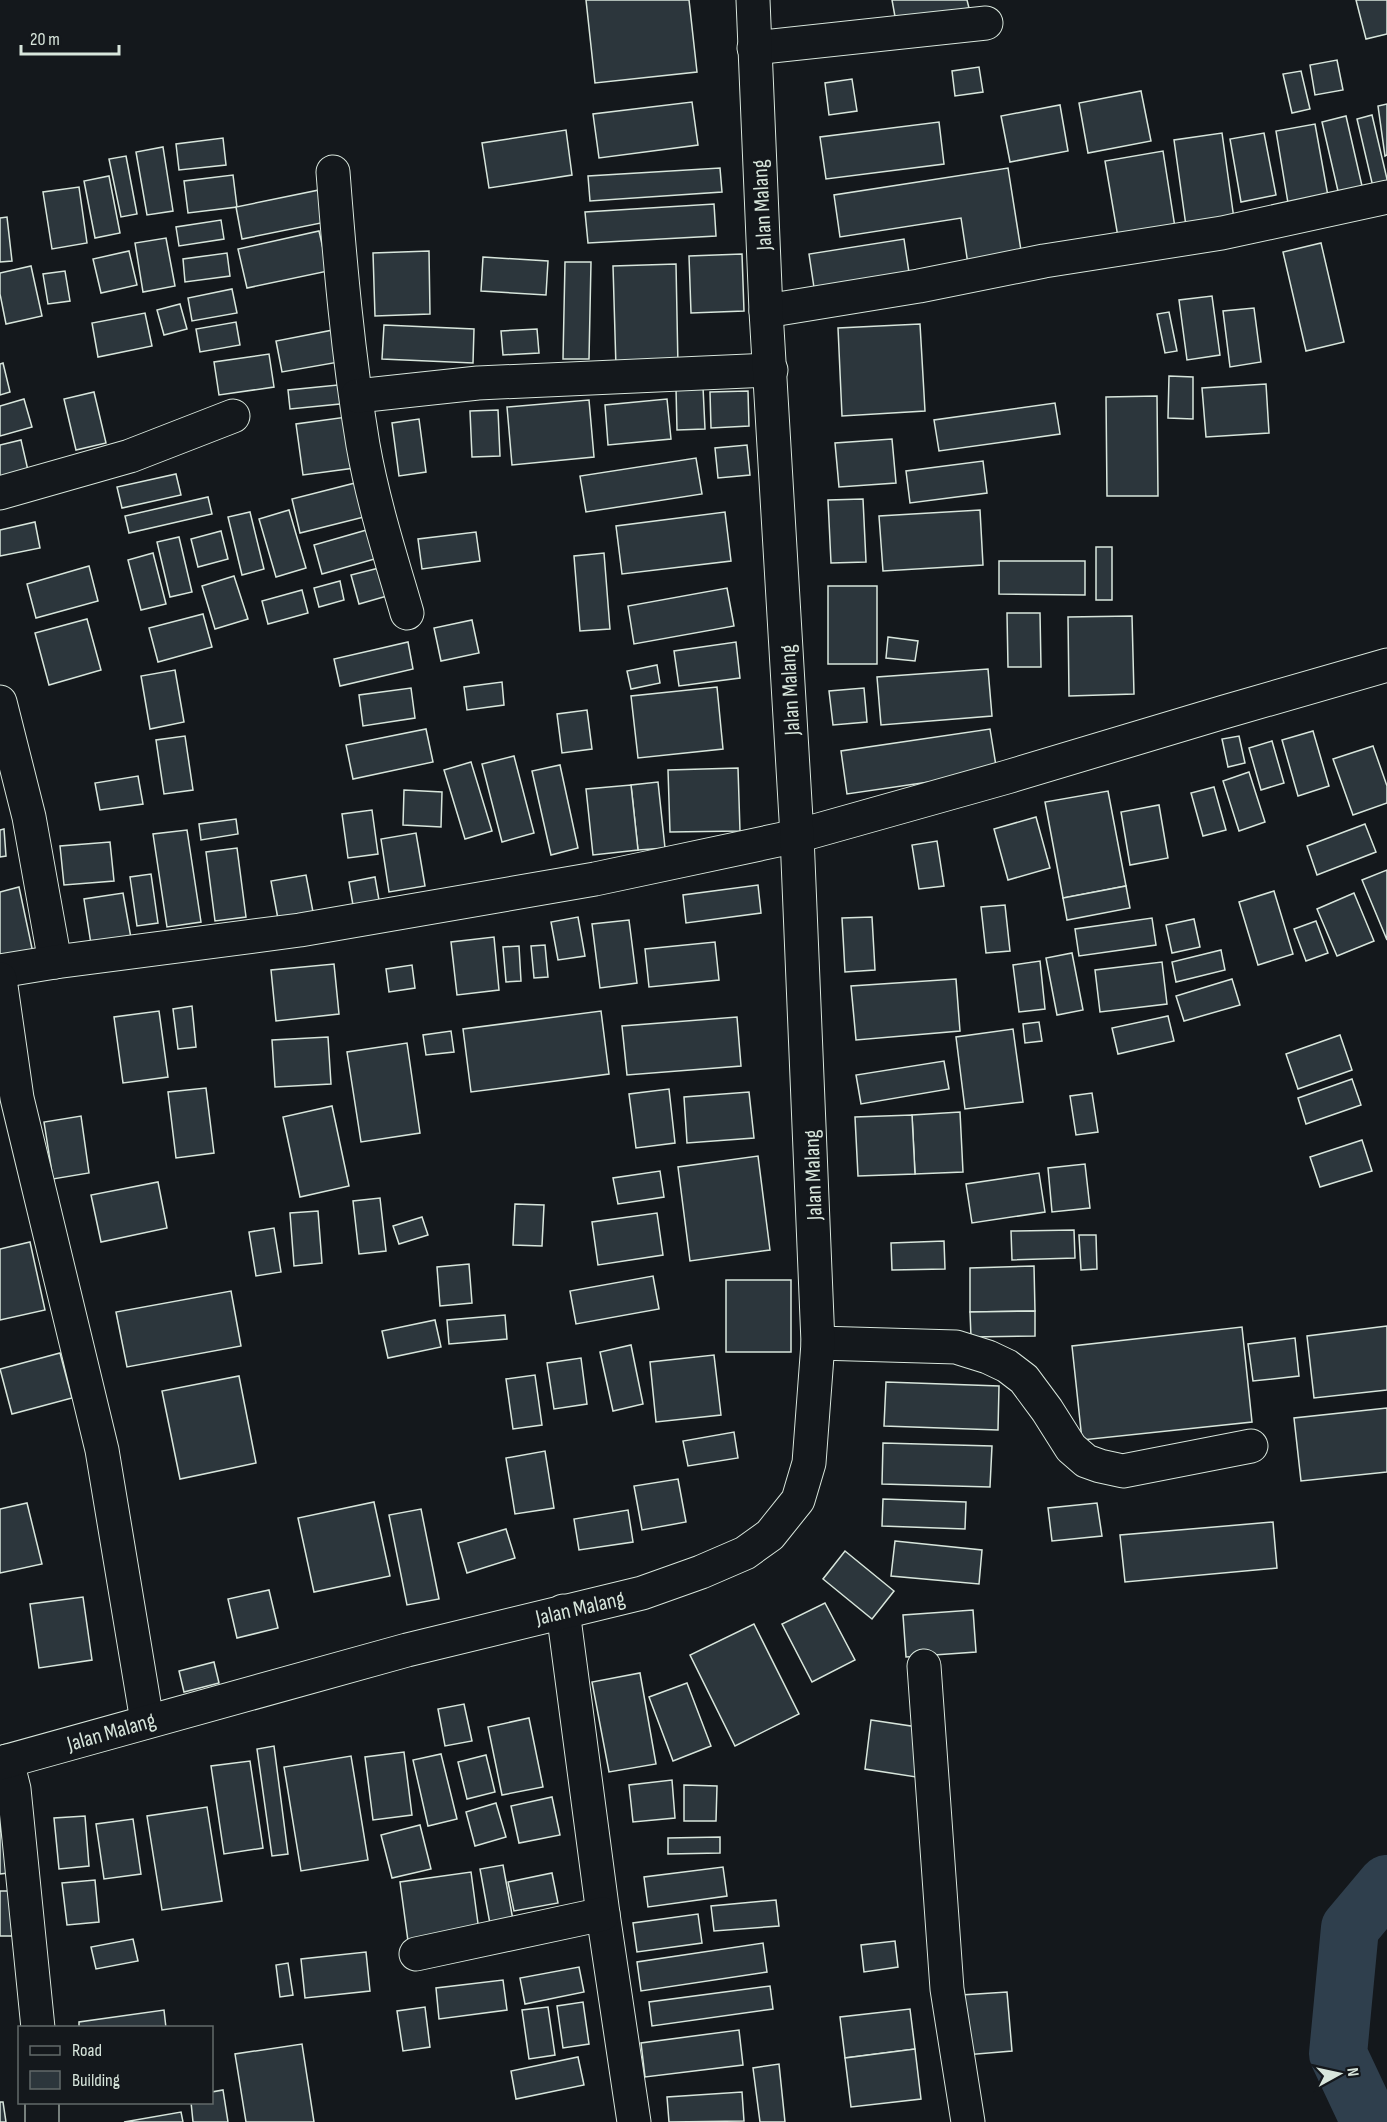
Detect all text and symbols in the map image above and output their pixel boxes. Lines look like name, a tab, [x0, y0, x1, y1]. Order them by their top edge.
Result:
scale bar	[21, 18, 118, 56]
text: 20 m	[30, 29, 60, 50]
street label: Jalan Malang	[747, 159, 778, 252]
street label: Jalan Malang	[775, 644, 806, 737]
street label: Jalan Malang	[798, 1129, 829, 1222]
street label: Jalan Malang	[532, 1585, 628, 1632]
street label: Jalan Malang	[63, 1707, 159, 1758]
legend	[18, 2026, 213, 2104]
text: Road	[72, 2040, 102, 2061]
north arrow	[1309, 2044, 1369, 2104]
text: N	[1342, 2067, 1362, 2078]
text: Building	[72, 2070, 120, 2091]

